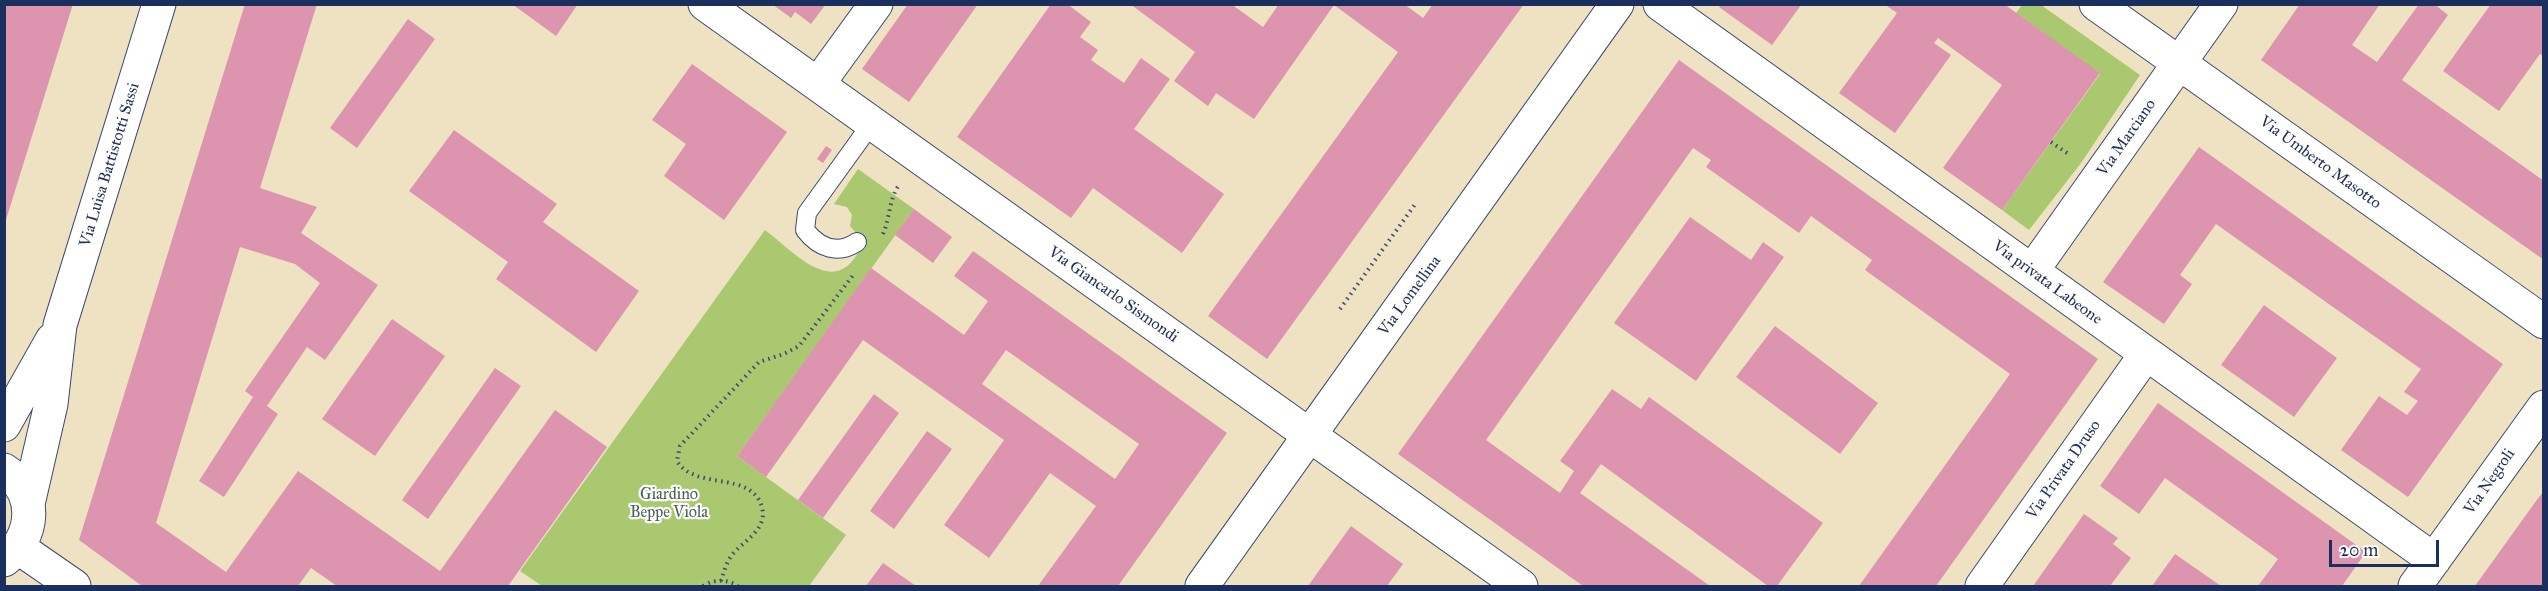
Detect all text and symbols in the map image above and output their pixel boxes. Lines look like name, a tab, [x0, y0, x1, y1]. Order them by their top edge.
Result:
street label: Via Luisa Battistotti Sassi	[76, 81, 144, 249]
street label: Via Marciano	[2093, 96, 2161, 180]
street label: Via Umberto Masotto	[2255, 112, 2385, 214]
street label: Via privata Labeone	[1989, 237, 2105, 329]
street label: Via Giancarlo Sismondi	[1044, 243, 1182, 347]
street label: Via Lomellina	[1375, 252, 1445, 340]
street label: Via Privata Druso	[2023, 417, 2105, 523]
street label: Via Negroli	[2460, 445, 2520, 519]
park label: Giardino Beppe Viola	[630, 485, 708, 523]
scale bar	[2332, 528, 2442, 566]
text: 20 m	[2340, 539, 2378, 561]

